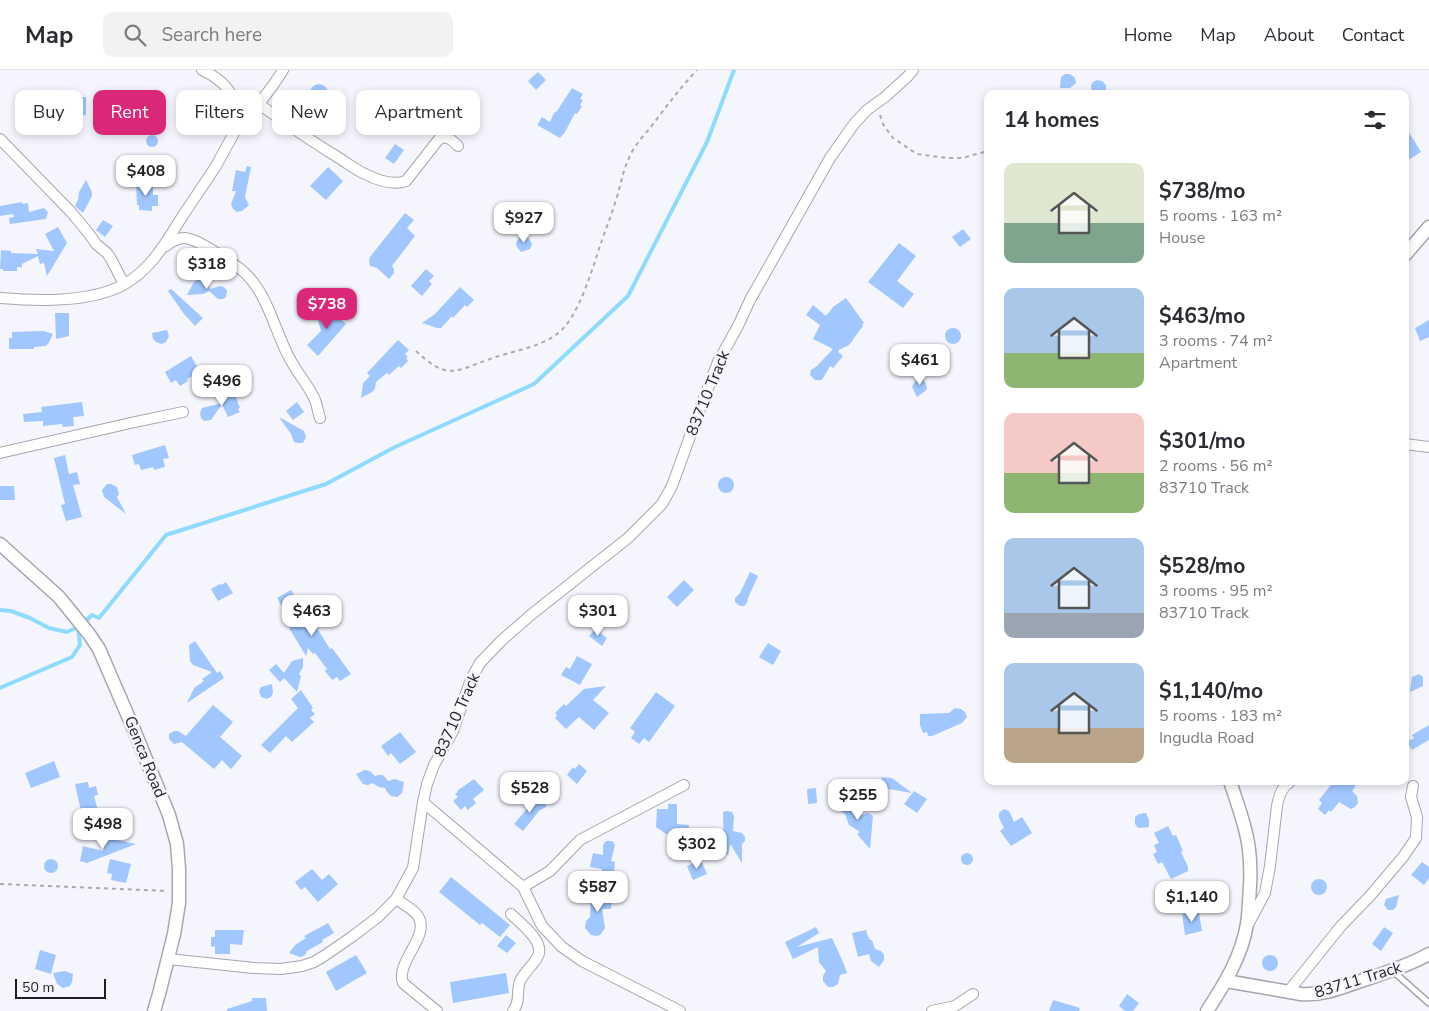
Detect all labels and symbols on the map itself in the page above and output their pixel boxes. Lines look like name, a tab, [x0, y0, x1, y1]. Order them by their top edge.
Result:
pin: $408	[116, 154, 176, 197]
pin: $927	[494, 202, 554, 244]
pin: $318	[177, 248, 237, 290]
pin: $738	[297, 288, 357, 330]
pin: $461	[890, 344, 950, 386]
street label: 83710 Track	[681, 346, 735, 439]
pin: $496	[192, 364, 252, 407]
pin: $463	[282, 594, 342, 637]
pin: $301	[568, 594, 628, 637]
street label: 83710 Track	[429, 668, 486, 761]
street label: Genca Road	[119, 713, 171, 801]
pin: $528	[500, 772, 560, 814]
pin: $255	[828, 778, 888, 821]
pin: $498	[73, 808, 133, 850]
pin: $302	[667, 828, 727, 870]
pin: $587	[568, 870, 628, 913]
pin: $1,140	[1151, 880, 1233, 923]
street label: 83711 Track	[1312, 956, 1405, 1004]
scale bar	[15, 976, 106, 999]

